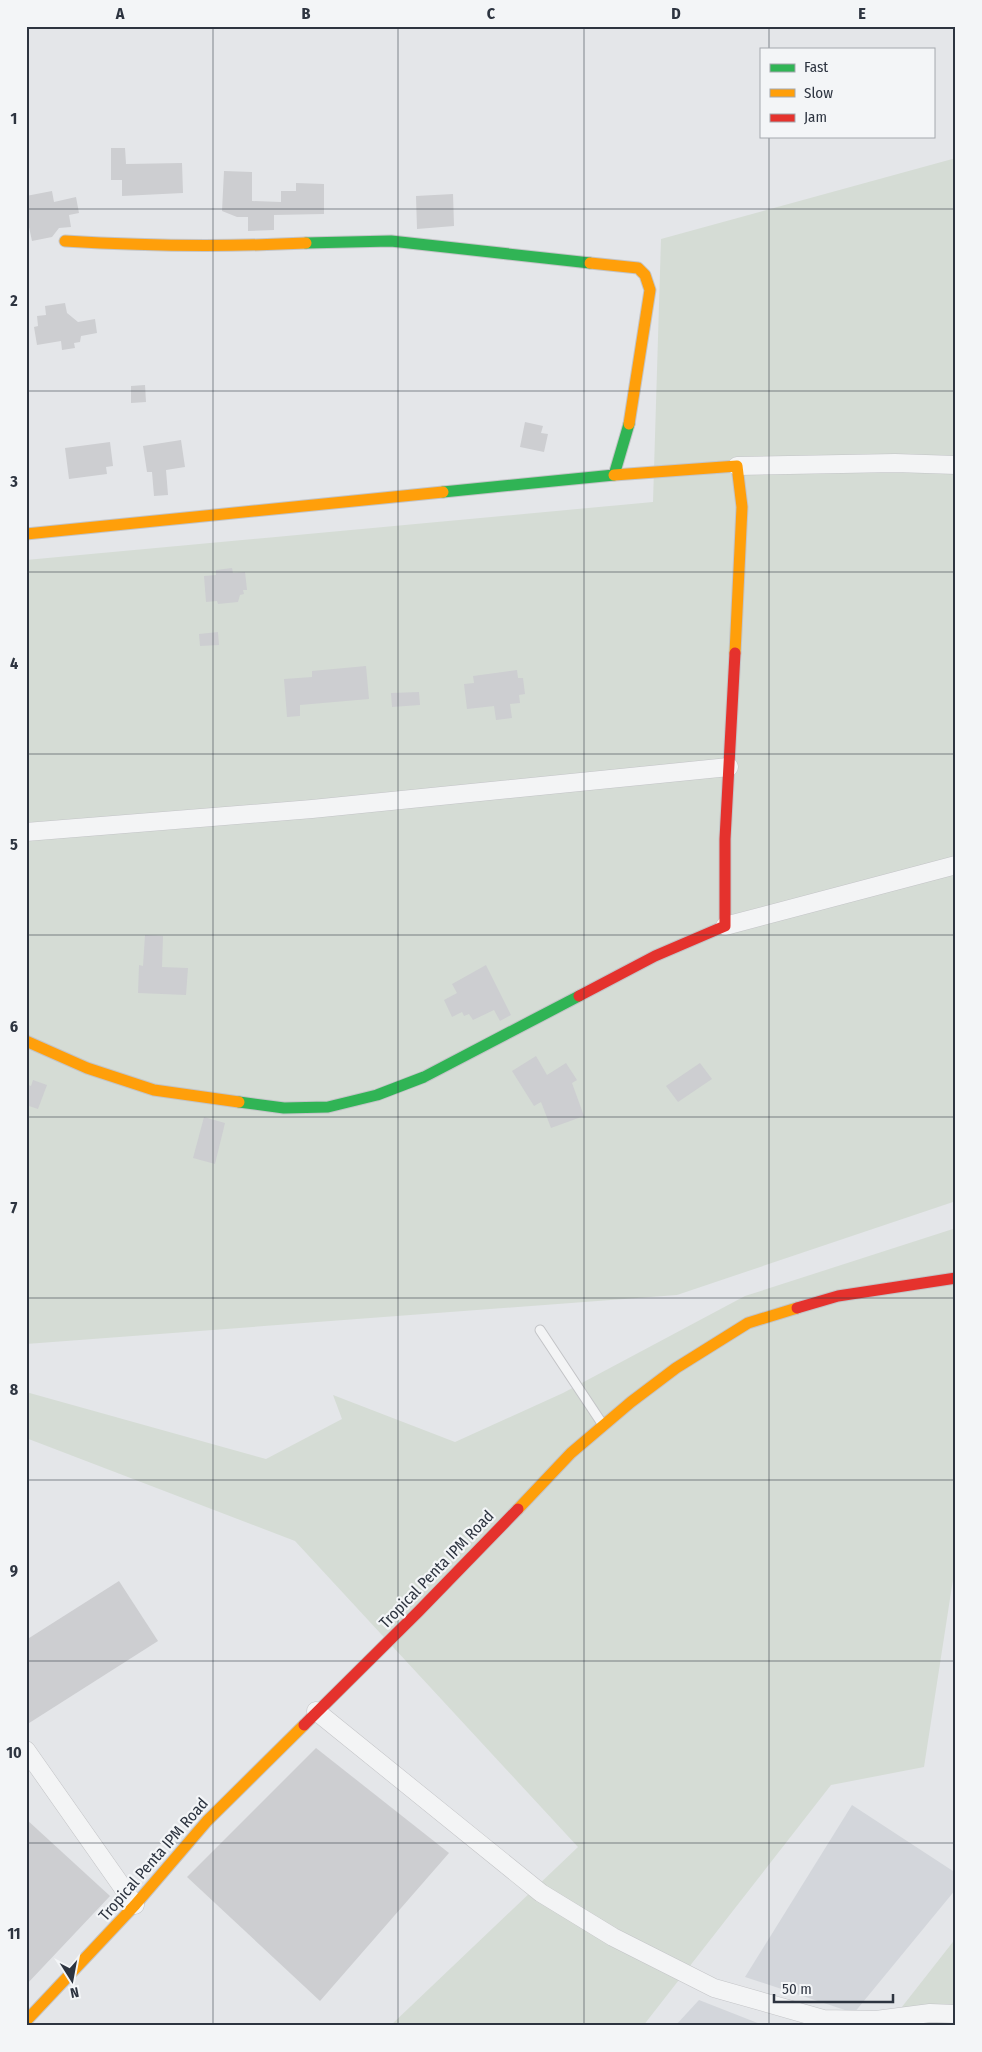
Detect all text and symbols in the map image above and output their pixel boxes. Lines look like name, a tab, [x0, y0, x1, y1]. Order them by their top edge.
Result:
text: A	[115, 4, 125, 23]
text: B	[302, 4, 311, 23]
text: C	[487, 4, 496, 23]
text: D	[671, 4, 681, 23]
text: E	[858, 4, 866, 23]
legend	[760, 48, 934, 138]
text: Fast	[804, 58, 828, 76]
text: Slow	[804, 84, 833, 102]
text: Jam	[804, 108, 827, 126]
text: 1	[11, 109, 17, 128]
text: 2	[9, 291, 18, 310]
text: 3	[9, 472, 18, 491]
text: 4	[10, 654, 18, 673]
text: 5	[10, 835, 18, 854]
text: 6	[10, 1017, 18, 1036]
text: 7	[11, 1198, 18, 1217]
text: 8	[10, 1380, 19, 1399]
street label: Tropical Penta IPM Road	[375, 1506, 498, 1632]
text: 9	[10, 1561, 18, 1580]
text: 10	[6, 1743, 22, 1762]
street label: Tropical Penta IPM Road	[95, 1794, 212, 1925]
text: 11	[7, 1924, 21, 1943]
north arrow	[48, 1954, 98, 2004]
scale bar	[774, 1972, 893, 2004]
text: 50 m	[782, 1980, 812, 1998]
text: N	[69, 1983, 80, 2001]

